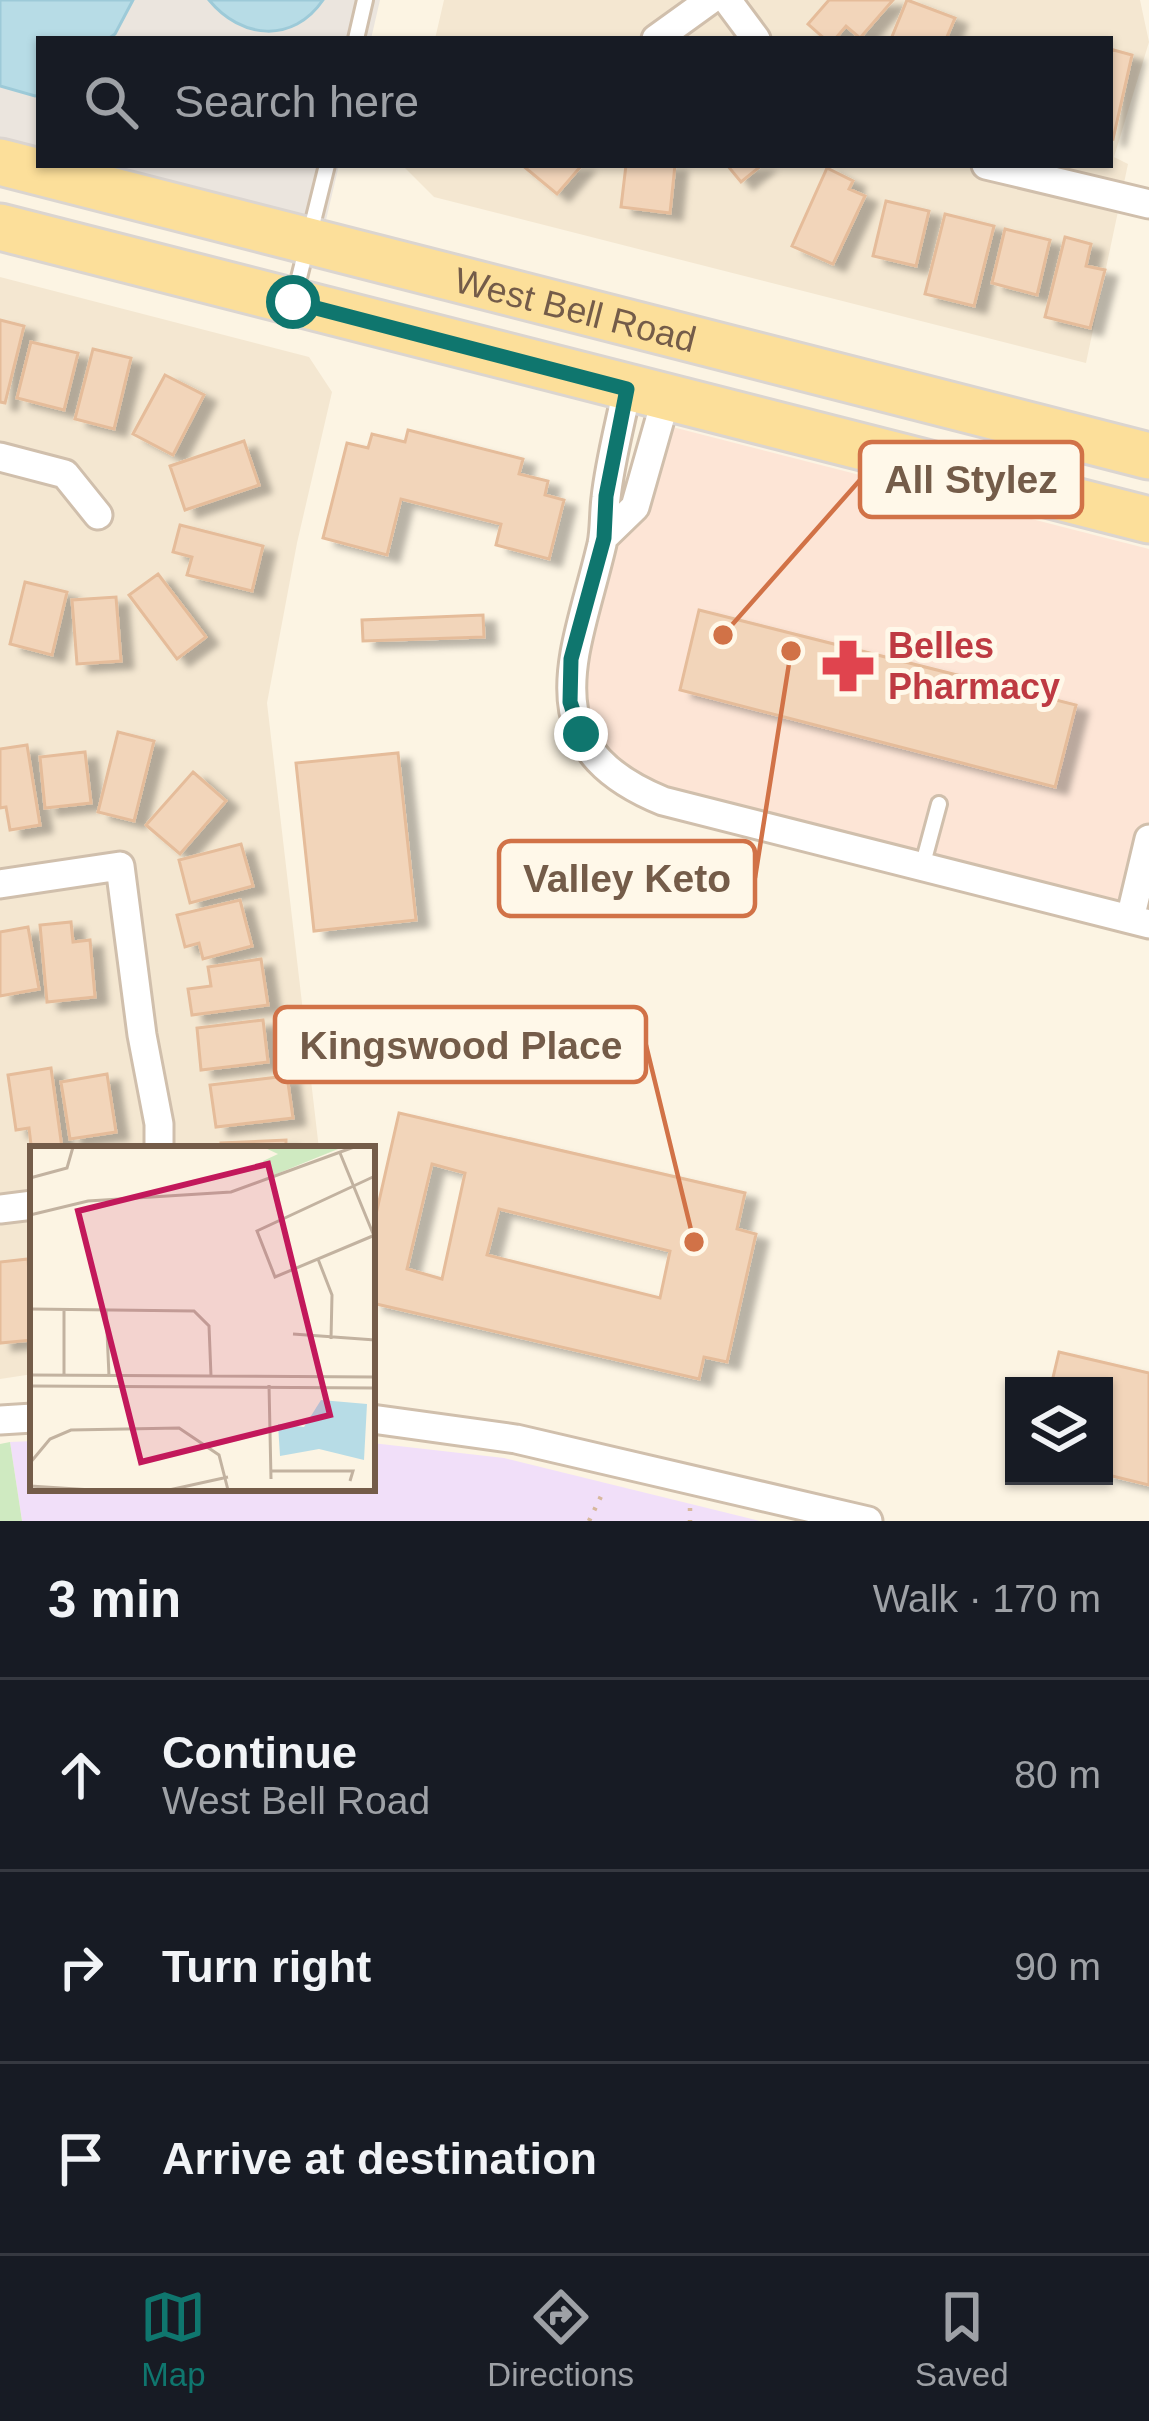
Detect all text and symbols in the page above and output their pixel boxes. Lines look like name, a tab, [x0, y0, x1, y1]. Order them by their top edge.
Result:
search box	[36, 36, 1113, 168]
icon: search	[78, 69, 144, 135]
text: Search here	[174, 76, 419, 127]
street label: West Bell Road	[450, 259, 700, 360]
route start	[266, 275, 320, 329]
callout: All Stylez	[860, 442, 1082, 517]
text: All Stylez	[884, 458, 1058, 501]
place label: Belles Pharmacy	[888, 625, 1060, 707]
pharmacy icon: Belles Pharmacy	[819, 637, 877, 695]
route end	[554, 707, 608, 761]
callout: Valley Keto	[499, 841, 755, 916]
text: Valley Keto	[523, 857, 731, 900]
callout: Kingswood Place	[275, 1007, 646, 1082]
text: Kingswood Place	[300, 1024, 622, 1067]
inset map	[30, 1146, 375, 1491]
map controls	[1005, 1377, 1113, 1485]
button: layers	[1005, 1377, 1113, 1485]
text: 3 min	[48, 1571, 181, 1628]
text: Walk · 170 m	[873, 1577, 1101, 1620]
text: Continue	[162, 1727, 357, 1778]
icon: ahead	[48, 1742, 114, 1808]
text: 80 m	[1014, 1753, 1101, 1796]
text: West Bell Road	[162, 1779, 430, 1822]
icon: right	[48, 1934, 114, 2000]
text: Turn right	[162, 1941, 371, 1992]
text: 90 m	[1014, 1945, 1101, 1988]
icon: arrive	[48, 2126, 114, 2192]
text: Arrive at destination	[162, 2133, 597, 2184]
tab: Map	[140, 2284, 206, 2394]
tab: Directions	[487, 2284, 634, 2394]
tab: Saved	[915, 2284, 1009, 2394]

